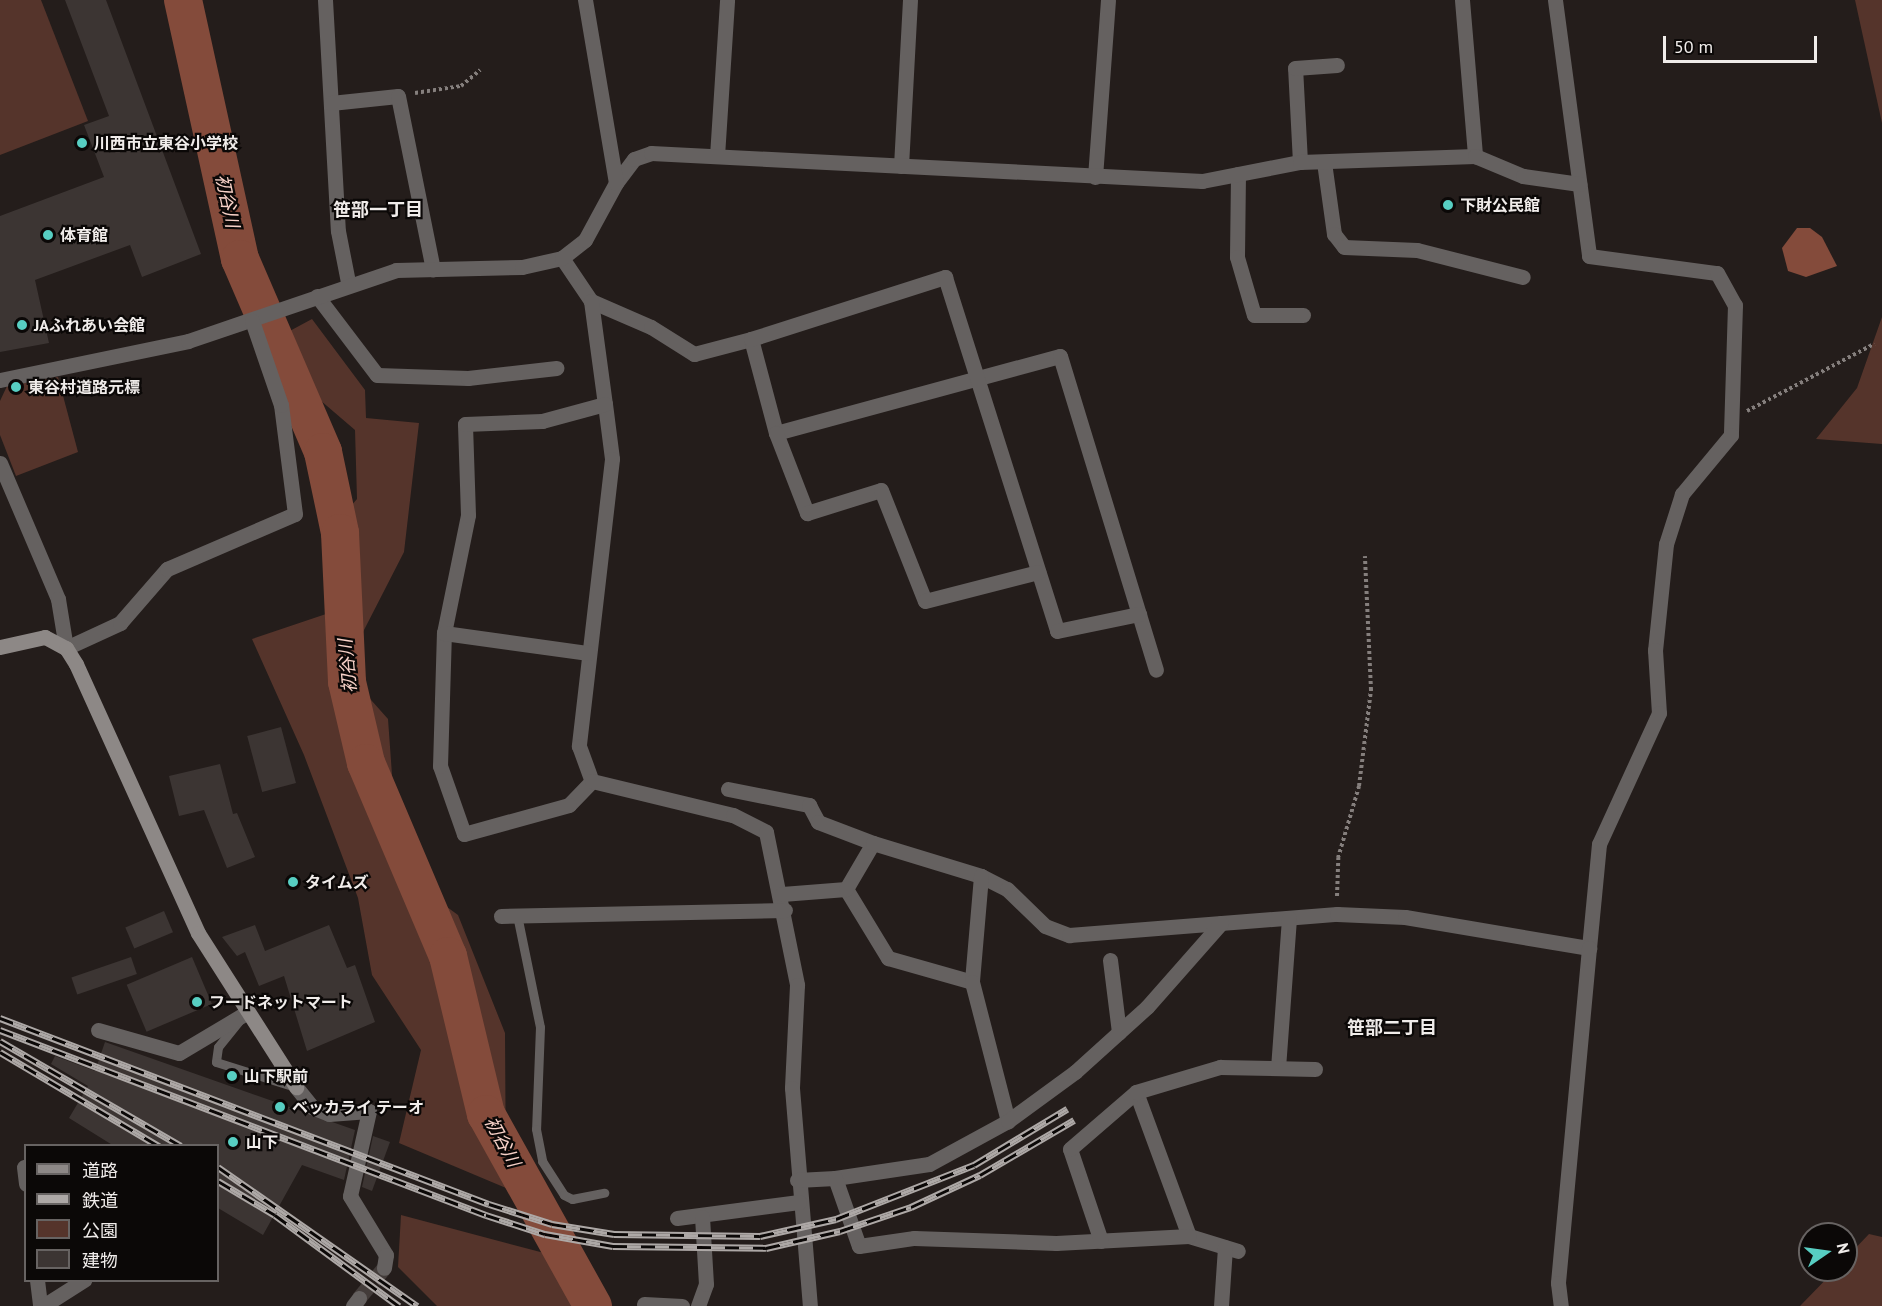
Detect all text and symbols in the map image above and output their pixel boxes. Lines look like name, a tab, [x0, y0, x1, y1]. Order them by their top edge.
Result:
scale bar	[1666, 24, 1820, 62]
text: 50 m	[1674, 35, 1713, 58]
place label: 川西市立東谷小学校	[94, 133, 238, 153]
marker: 川西市立東谷小学校	[75, 136, 89, 150]
water label: 初谷川	[211, 172, 243, 230]
place label: 下財公民館	[1460, 195, 1540, 215]
marker: 下財公民館	[1441, 198, 1455, 212]
district label: 笹部一丁目	[333, 199, 423, 221]
place label: 体育館	[60, 225, 108, 245]
marker: 体育館	[41, 228, 55, 242]
place label: JAふれあい会館	[34, 315, 145, 335]
marker: JAふれあい会館	[15, 318, 29, 332]
place label: 東谷村道路元標	[28, 377, 140, 397]
marker: 東谷村道路元標	[9, 380, 23, 394]
water label: 初谷川	[335, 638, 361, 694]
place label: タイムズ	[305, 872, 369, 892]
marker: タイムズ	[286, 875, 300, 889]
place label: フードネットマート	[209, 992, 353, 1012]
marker: フードネットマート	[190, 995, 204, 1009]
district label: 笹部二丁目	[1347, 1017, 1437, 1039]
place label: 山下駅前	[244, 1066, 308, 1086]
marker: 山下駅前	[225, 1069, 239, 1083]
place label: ベッカライ テーオ	[292, 1097, 424, 1117]
marker: ベッカライ テーオ	[273, 1100, 287, 1114]
water label: 初谷川	[480, 1113, 524, 1171]
place label: 山下	[246, 1132, 278, 1152]
marker: 山下	[224, 1133, 242, 1151]
legend	[24, 1144, 219, 1282]
text: 道路	[82, 1159, 118, 1182]
text: 鉄道	[82, 1189, 118, 1212]
text: 公園	[82, 1219, 118, 1242]
north arrow	[1798, 1222, 1858, 1282]
text: N	[1833, 1241, 1855, 1256]
text: 建物	[82, 1249, 118, 1272]

